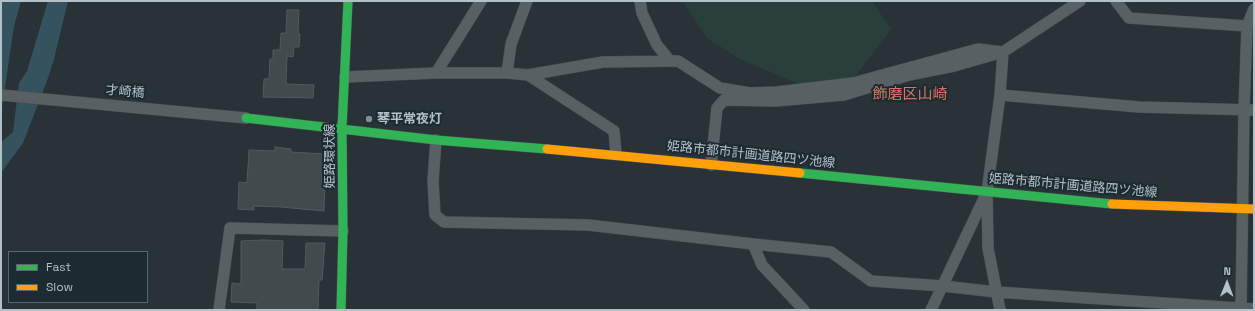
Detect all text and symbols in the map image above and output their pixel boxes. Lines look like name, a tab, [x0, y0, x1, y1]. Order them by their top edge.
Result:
street label: 才崎橋	[105, 83, 145, 101]
district label: 飾磨区山崎	[873, 86, 947, 104]
place label: 琴平常夜灯	[377, 111, 442, 127]
marker: 琴平常夜灯	[364, 114, 374, 124]
street label: 姫路環状線	[322, 124, 338, 188]
street label: 姫路市都市計画道路四ツ池線	[666, 138, 836, 172]
street label: 姫路市都市計画道路四ツ池線	[988, 171, 1158, 201]
legend	[8, 251, 148, 303]
text: Fast	[46, 259, 71, 275]
north arrow	[1207, 263, 1247, 303]
text: N	[1223, 264, 1231, 278]
text: Slow	[46, 279, 73, 295]

